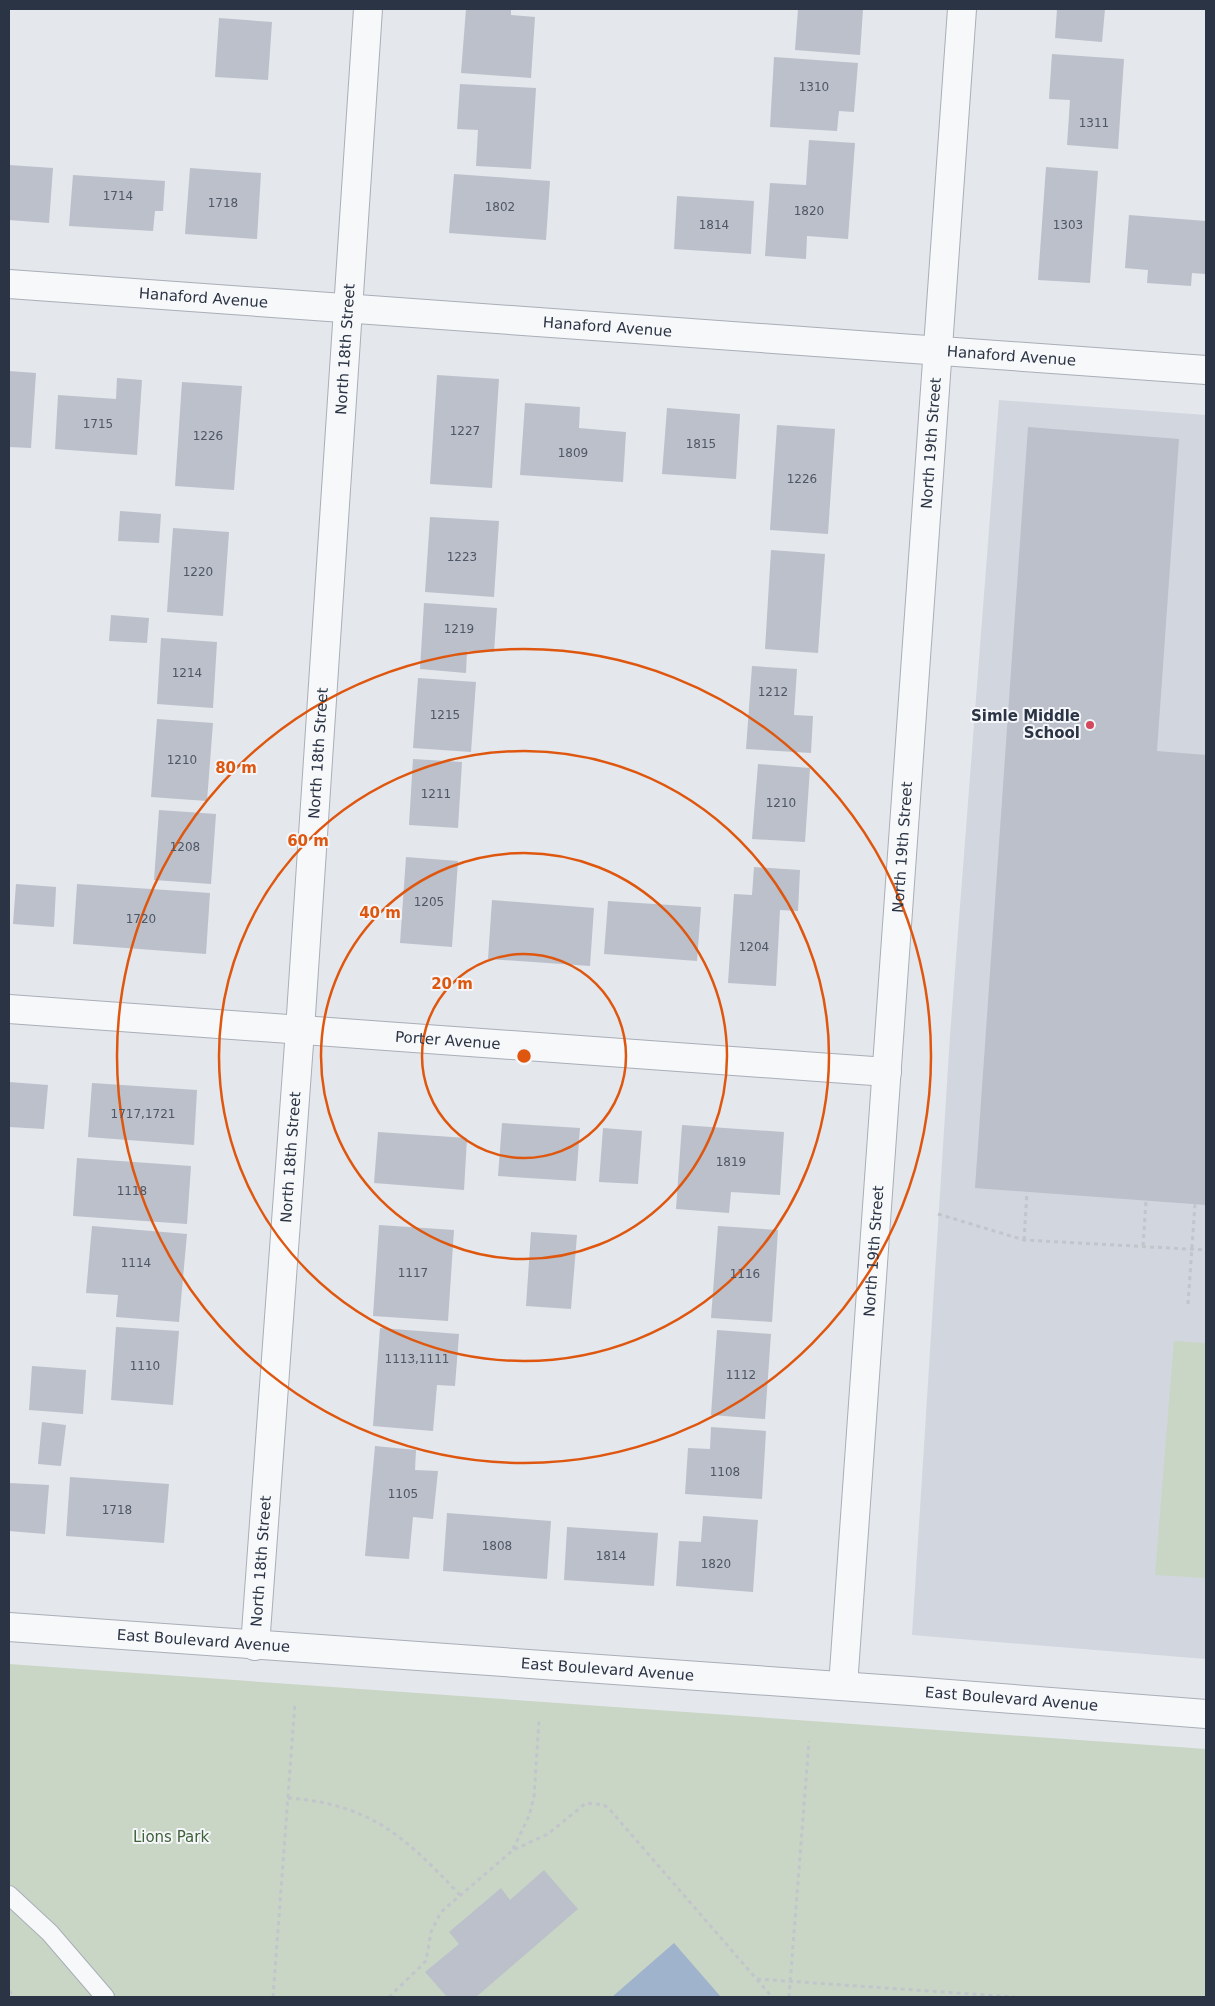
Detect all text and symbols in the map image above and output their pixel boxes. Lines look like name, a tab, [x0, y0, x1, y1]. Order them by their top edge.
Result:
house number: 1310	[799, 80, 829, 94]
house number: 1311	[1079, 116, 1109, 130]
house number: 1714	[103, 189, 133, 203]
house number: 1718	[208, 196, 238, 210]
house number: 1802	[485, 200, 515, 214]
house number: 1820	[794, 204, 824, 218]
house number: 1814	[699, 218, 729, 232]
house number: 1303	[1053, 218, 1083, 232]
street label: North 18th Street	[332, 283, 359, 415]
street label: Hanaford Avenue	[138, 284, 269, 312]
street label: Hanaford Avenue	[542, 313, 673, 341]
street label: Hanaford Avenue	[946, 342, 1077, 370]
street label: North 19th Street	[918, 377, 945, 509]
house number: 1715	[83, 417, 113, 431]
house number: 1227	[450, 424, 480, 438]
house number: 1226	[193, 429, 223, 443]
house number: 1815	[686, 437, 716, 451]
house number: 1809	[558, 446, 588, 460]
house number: 1226	[787, 472, 817, 486]
house number: 1223	[447, 550, 477, 564]
house number: 1220	[183, 565, 213, 579]
house number: 1219	[444, 622, 474, 636]
house number: 1214	[172, 666, 202, 680]
house number: 1212	[758, 685, 788, 699]
street label: North 18th Street	[305, 687, 332, 820]
place label: Simle Middle School	[971, 707, 1080, 742]
house number: 1215	[430, 708, 460, 722]
marker: Simle Middle School	[1084, 719, 1096, 731]
house number: 1210	[167, 753, 197, 767]
text: 80 m	[215, 759, 257, 777]
street label: North 19th Street	[889, 781, 916, 913]
house number: 1211	[421, 787, 451, 801]
house number: 1210	[766, 796, 796, 810]
text: 60 m	[287, 832, 329, 850]
house number: 1208	[170, 840, 200, 854]
house number: 1205	[414, 895, 444, 909]
text: 40 m	[359, 904, 401, 922]
house number: 1720	[126, 912, 156, 926]
house number: 1204	[739, 940, 769, 954]
text: 20 m	[431, 975, 473, 993]
street label: Porter Avenue	[394, 1028, 501, 1053]
centre of rings	[515, 1047, 533, 1065]
street label: North 18th Street	[277, 1091, 304, 1224]
house number: 1717,1721	[111, 1107, 175, 1121]
house number: 1819	[716, 1155, 746, 1169]
house number: 1118	[117, 1184, 147, 1198]
street label: North 19th Street	[860, 1185, 888, 1317]
house number: 1114	[121, 1256, 151, 1270]
house number: 1117	[398, 1266, 428, 1280]
house number: 1116	[730, 1267, 760, 1281]
house number: 1113,1111	[385, 1352, 449, 1366]
house number: 1110	[130, 1359, 160, 1373]
house number: 1112	[726, 1368, 756, 1382]
house number: 1108	[710, 1465, 740, 1479]
house number: 1105	[388, 1487, 418, 1501]
street label: North 18th Street	[247, 1495, 275, 1628]
house number: 1718	[102, 1503, 132, 1517]
house number: 1808	[482, 1539, 512, 1553]
house number: 1814	[596, 1549, 626, 1563]
house number: 1820	[701, 1557, 731, 1571]
street label: East Boulevard Avenue	[116, 1626, 291, 1656]
street label: East Boulevard Avenue	[520, 1654, 695, 1685]
street label: East Boulevard Avenue	[924, 1683, 1099, 1715]
park label: Lions Park	[133, 1828, 209, 1846]

